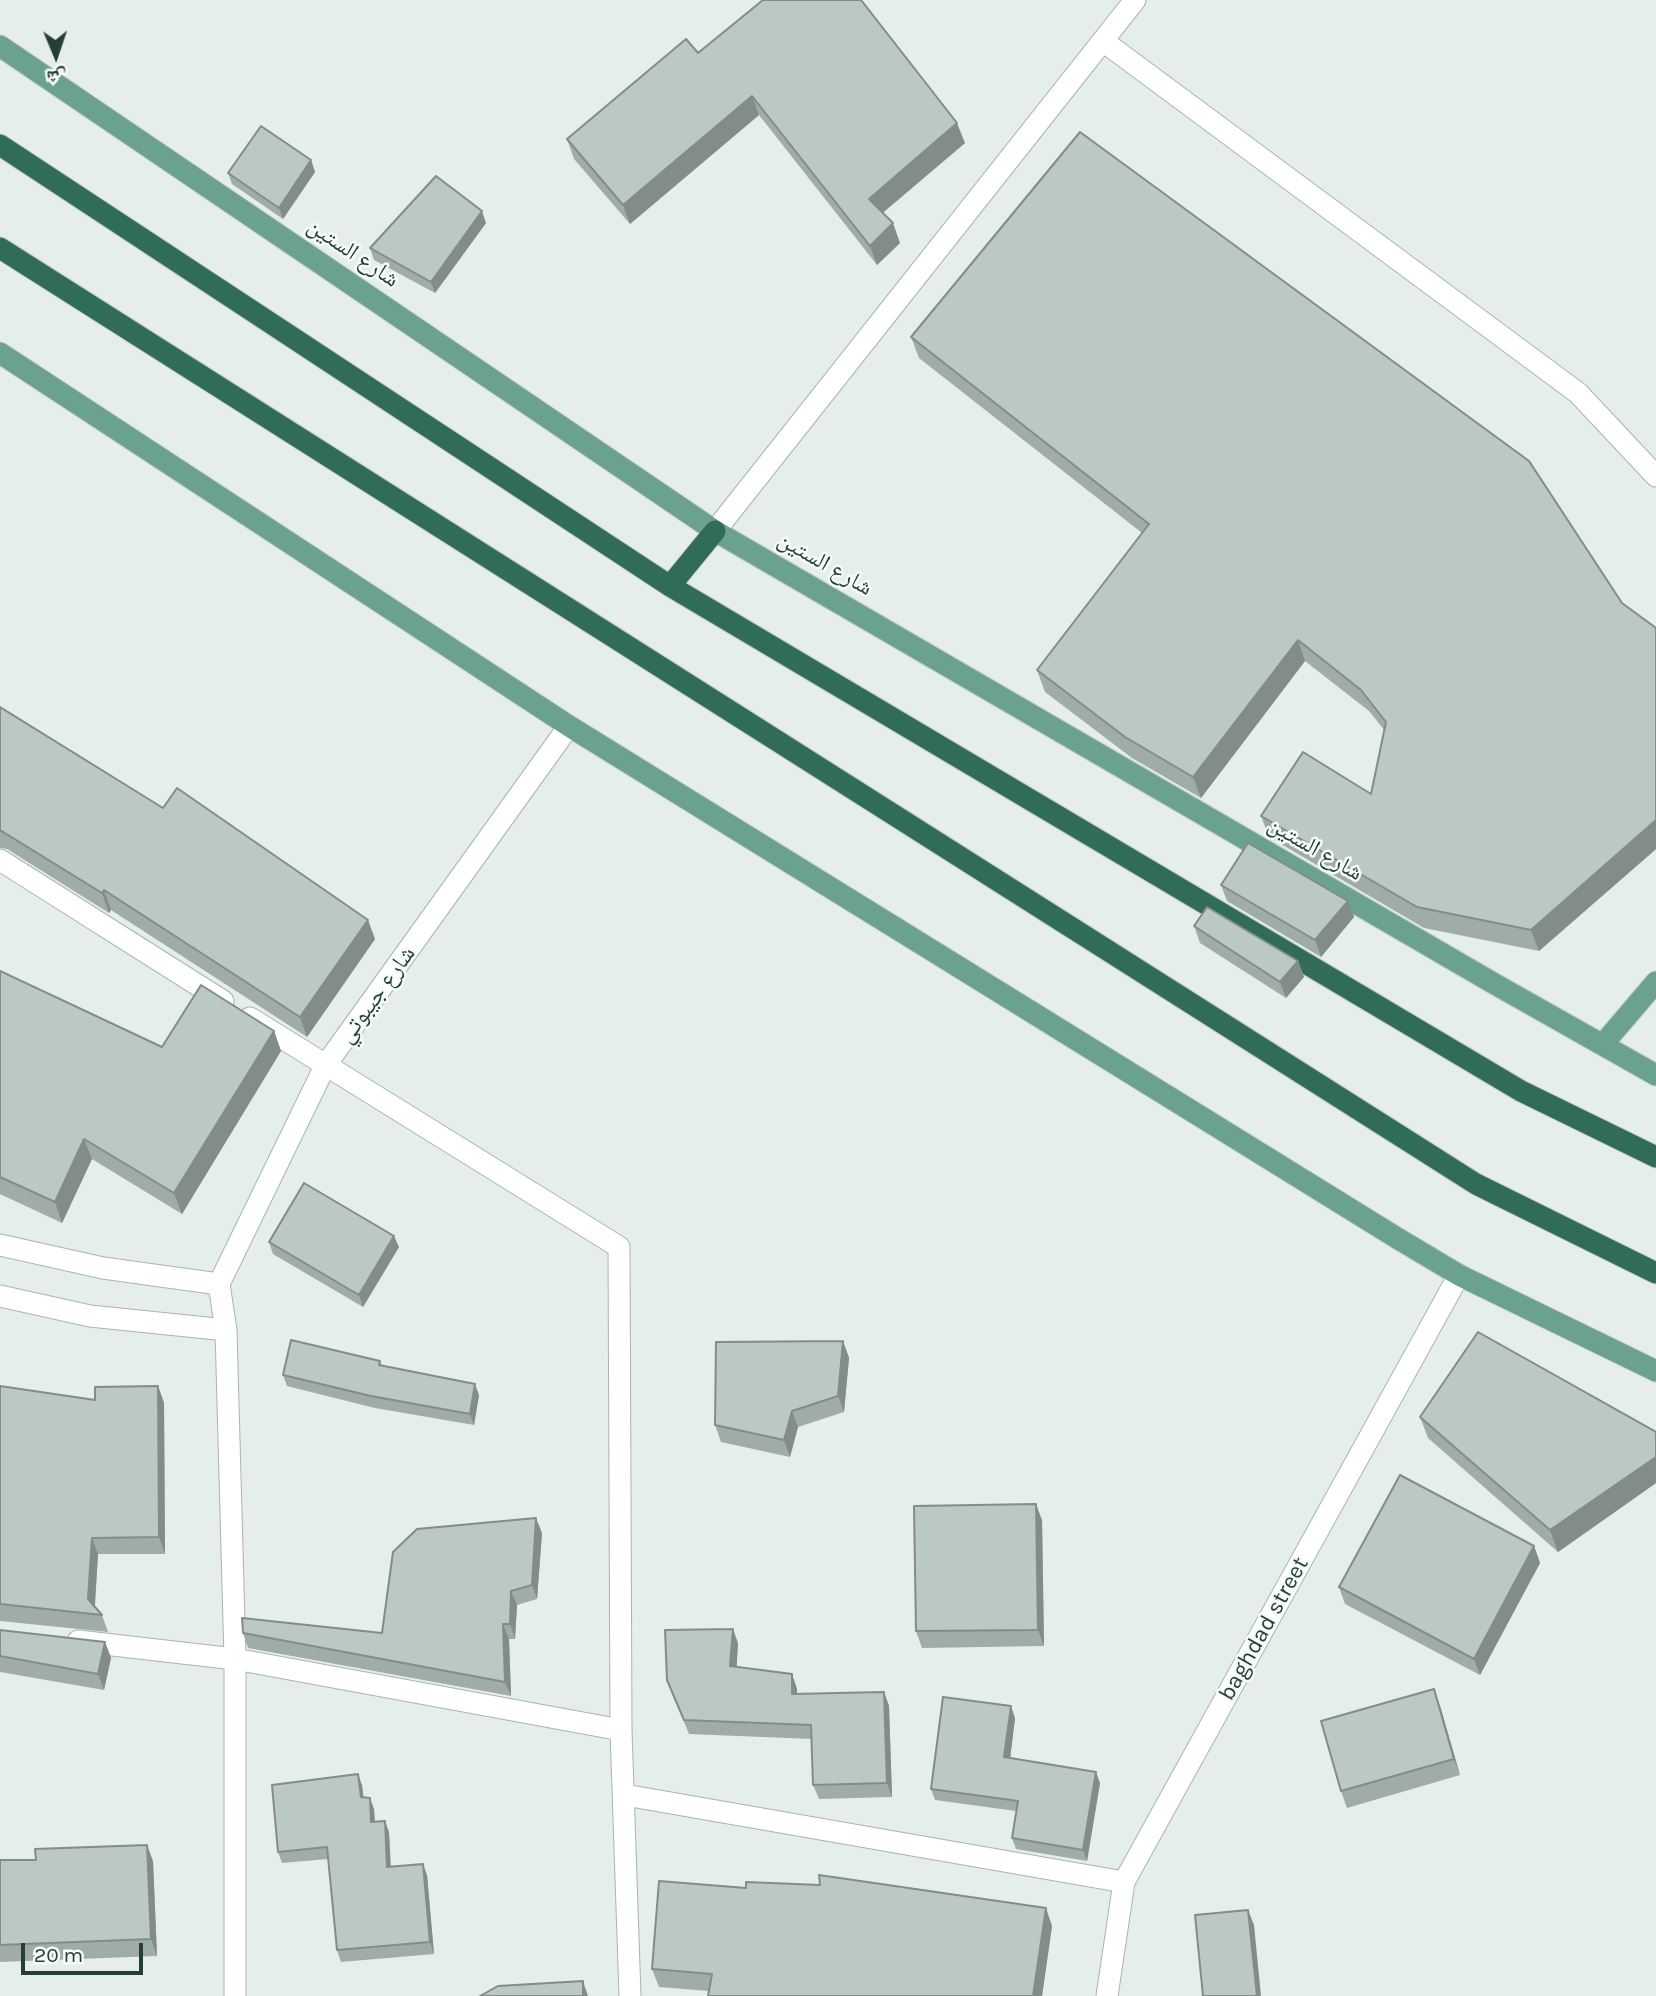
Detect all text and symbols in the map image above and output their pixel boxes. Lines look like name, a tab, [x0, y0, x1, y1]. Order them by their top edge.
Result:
north arrow	[21, 21, 91, 91]
text: ش	[46, 66, 67, 88]
street label: شارع الستين	[302, 212, 404, 294]
street label: شارع الستين	[773, 526, 877, 602]
street label: شارع الستين	[1263, 811, 1367, 887]
street label: شارع جيبوتي	[333, 941, 421, 1049]
street label: baghdad street	[1213, 1552, 1315, 1706]
scale bar	[24, 1930, 147, 1974]
text: 20 m	[34, 1943, 83, 1967]

